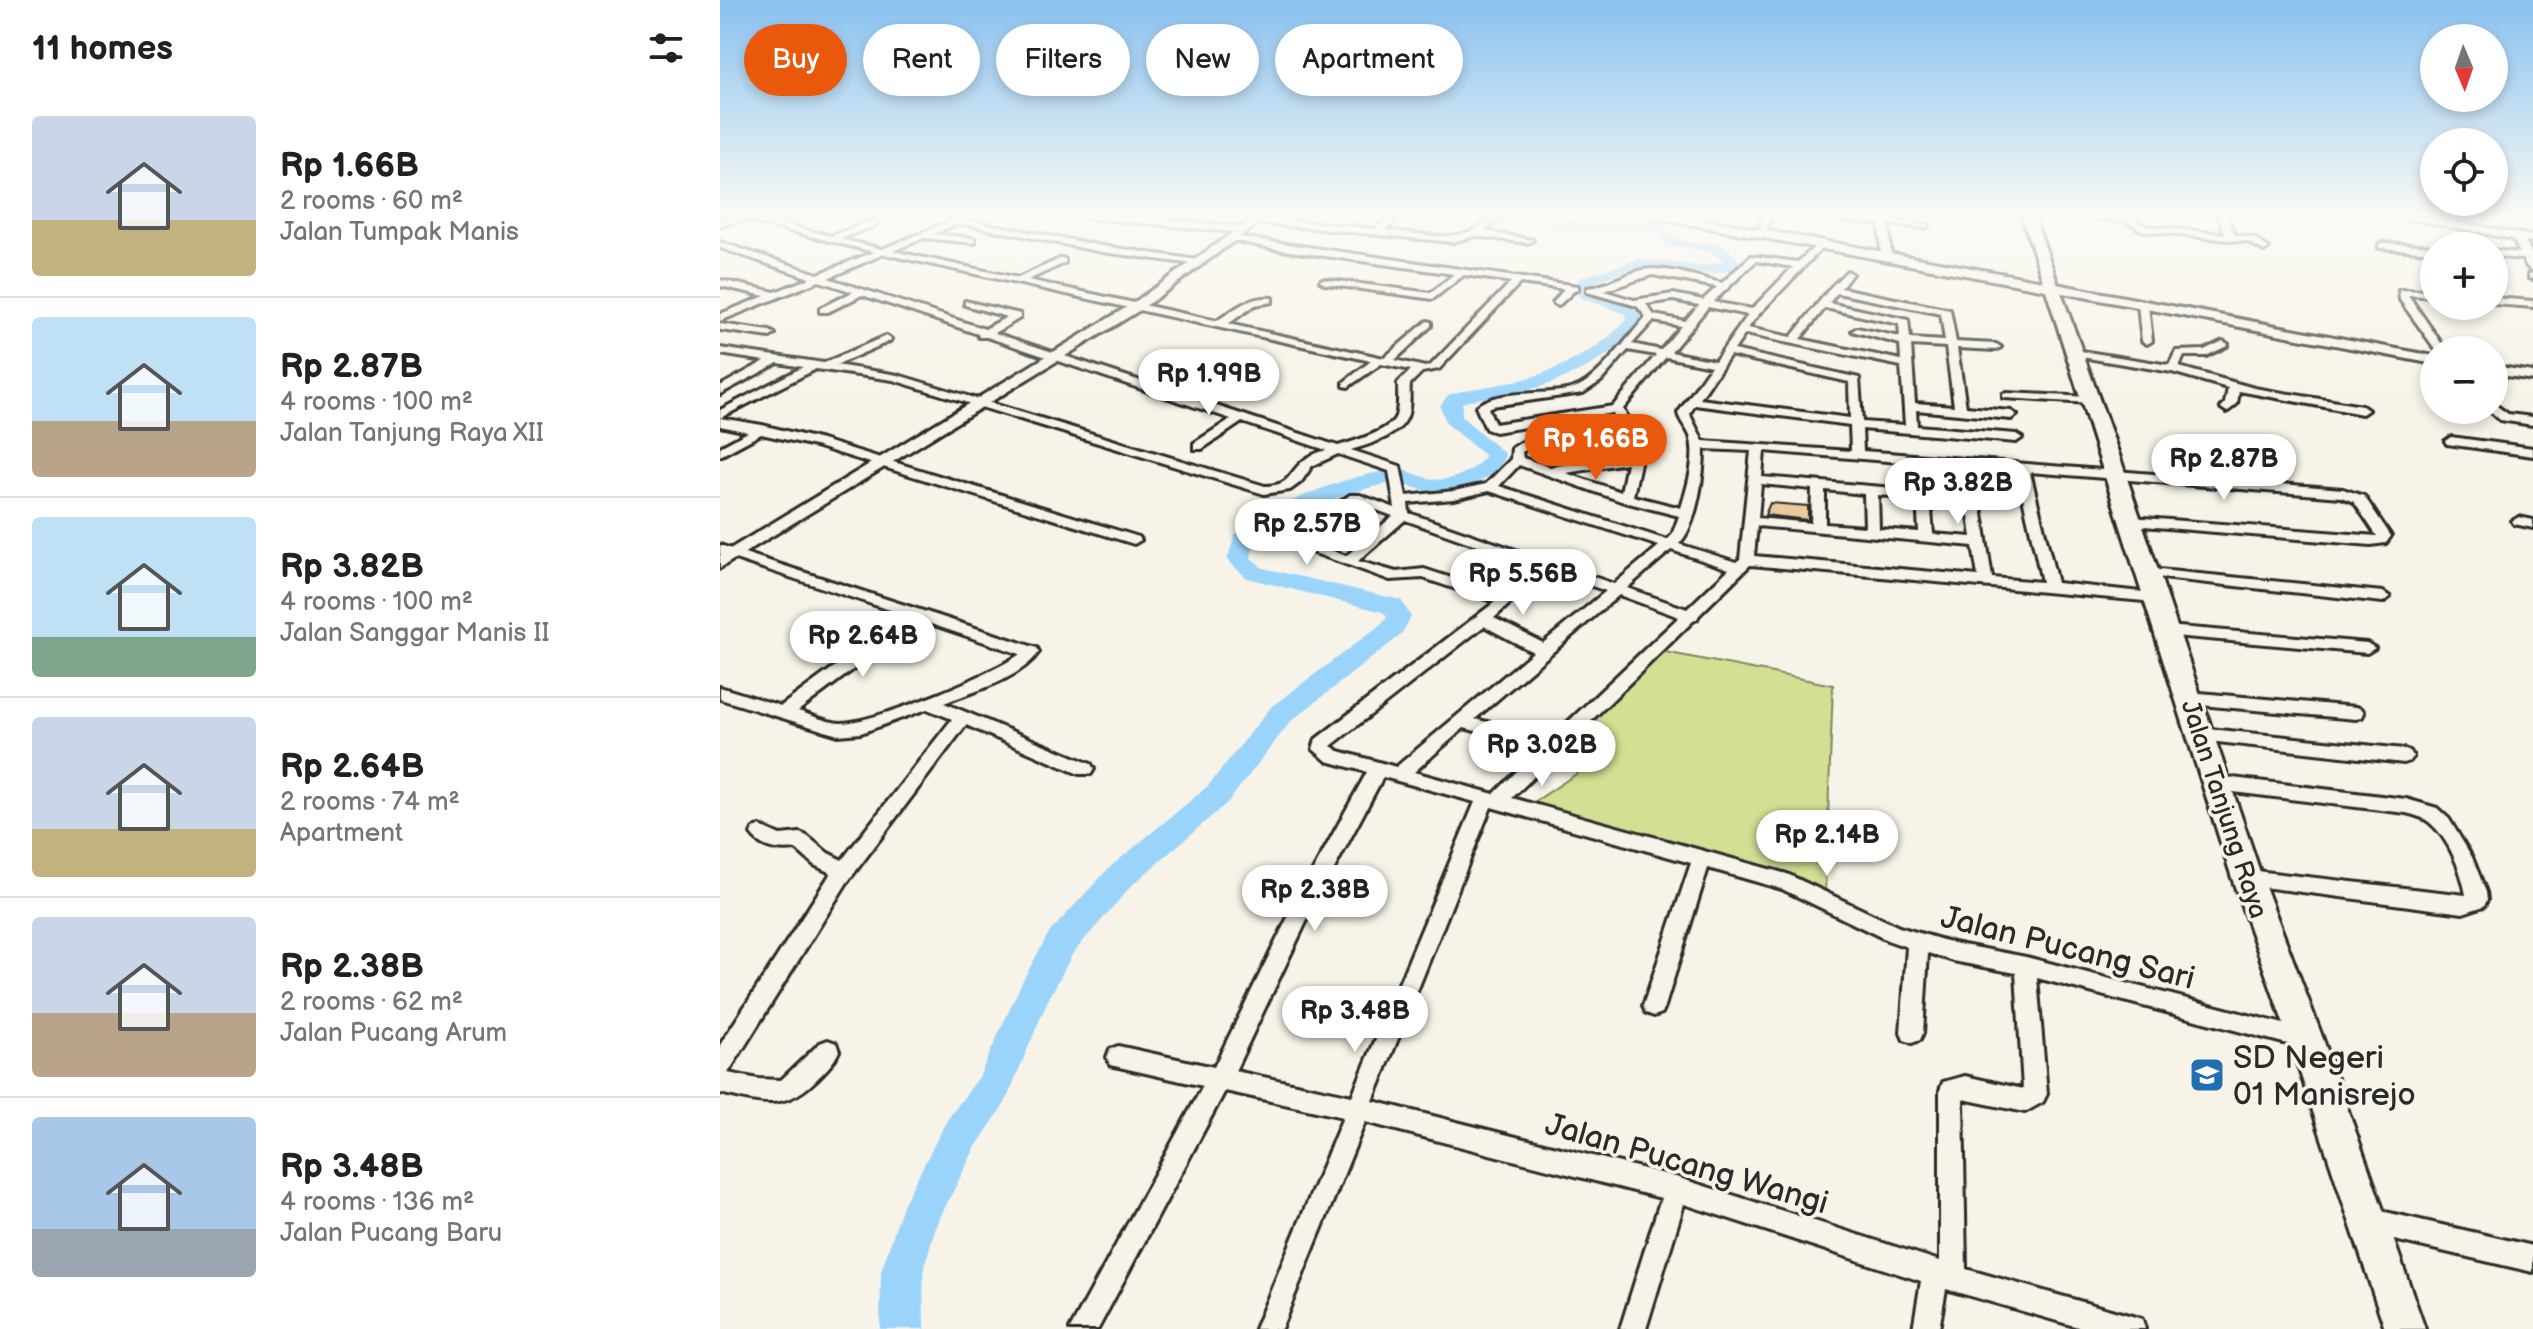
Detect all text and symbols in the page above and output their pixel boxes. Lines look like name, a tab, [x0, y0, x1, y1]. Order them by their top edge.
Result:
chip: Buy	[744, 24, 847, 96]
chip: Rent	[863, 24, 980, 96]
chip: Filters	[996, 24, 1130, 96]
chip: New	[1146, 24, 1259, 96]
chip: Apartment	[1275, 24, 1463, 96]
north arrow	[2420, 24, 2508, 112]
map controls	[2420, 24, 2508, 424]
icon: filters	[644, 26, 688, 70]
text: 11 homes	[32, 28, 173, 69]
button: locate	[2420, 128, 2508, 216]
text: Rp 1.66B	[280, 145, 419, 186]
icon: home	[96, 148, 192, 244]
text: 2 rooms · 60 m²	[280, 186, 463, 217]
text: Jalan Tumpak Manis	[280, 217, 519, 248]
button: +	[2420, 232, 2508, 320]
button: −	[2420, 336, 2508, 424]
text: Rp 2.87B	[280, 346, 423, 387]
icon: home	[96, 349, 192, 445]
pin: Rp 1.99B	[1126, 349, 1292, 417]
text: Rp 1.99B	[1156, 359, 1262, 390]
text: 4 rooms · 100 m²	[280, 387, 473, 418]
pin: Rp 1.66B	[1513, 414, 1679, 482]
text: Jalan Tanjung Raya XII	[280, 418, 544, 449]
text: Rp 1.66B	[1543, 424, 1649, 455]
pin: Rp 2.87B	[2141, 434, 2307, 502]
text: Rp 2.87B	[2169, 444, 2279, 475]
pin: Rp 3.82B	[1875, 458, 2041, 526]
text: Rp 3.82B	[1903, 468, 2013, 499]
pin: Rp 2.57B	[1224, 499, 1390, 567]
text: Rp 2.57B	[1253, 509, 1361, 540]
text: Rp 3.82B	[280, 546, 424, 587]
icon: home	[96, 549, 192, 645]
pin: Rp 5.56B	[1440, 549, 1606, 617]
text: Rp 5.56B	[1468, 559, 1578, 590]
text: 4 rooms · 100 m²	[280, 587, 473, 618]
pin: Rp 2.64B	[780, 611, 946, 679]
text: Jalan Sanggar Manis II	[280, 618, 550, 649]
text: Rp 2.64B	[808, 621, 918, 652]
street label: Jalan Tanjung Raya	[2174, 696, 2273, 922]
pin: Rp 3.02B	[1459, 720, 1625, 788]
text: Rp 3.02B	[1487, 730, 1597, 761]
text: Rp 2.64B	[280, 746, 424, 787]
icon: home	[96, 749, 192, 845]
text: 2 rooms · 74 m²	[280, 787, 460, 818]
pin: Rp 2.14B	[1744, 810, 1910, 878]
text: Apartment	[280, 818, 403, 849]
text: Rp 2.14B	[1774, 820, 1880, 851]
pin: Rp 2.38B	[1232, 865, 1398, 933]
text: Rp 2.38B	[1260, 875, 1370, 906]
street label: Jalan Pucang Sari	[1937, 898, 2199, 999]
text: Rp 2.38B	[280, 946, 424, 987]
icon: home	[96, 949, 192, 1045]
pin: Rp 3.48B	[1272, 986, 1438, 1054]
text: 2 rooms · 62 m²	[280, 987, 463, 1018]
text: Rp 3.48B	[1300, 996, 1410, 1027]
text: Jalan Pucang Arum	[280, 1018, 507, 1049]
place label: SD Negeri 01 Manisrejo	[2233, 1039, 2416, 1115]
school or university icon: SD Negeri 01 Manisrejo	[2188, 1056, 2226, 1094]
street label: Jalan Pucang Wangi	[1541, 1105, 1832, 1223]
text: Rp 3.48B	[280, 1146, 424, 1187]
icon: home	[96, 1149, 192, 1245]
text: 4 rooms · 136 m²	[280, 1187, 474, 1218]
text: Jalan Pucang Baru	[280, 1218, 502, 1249]

